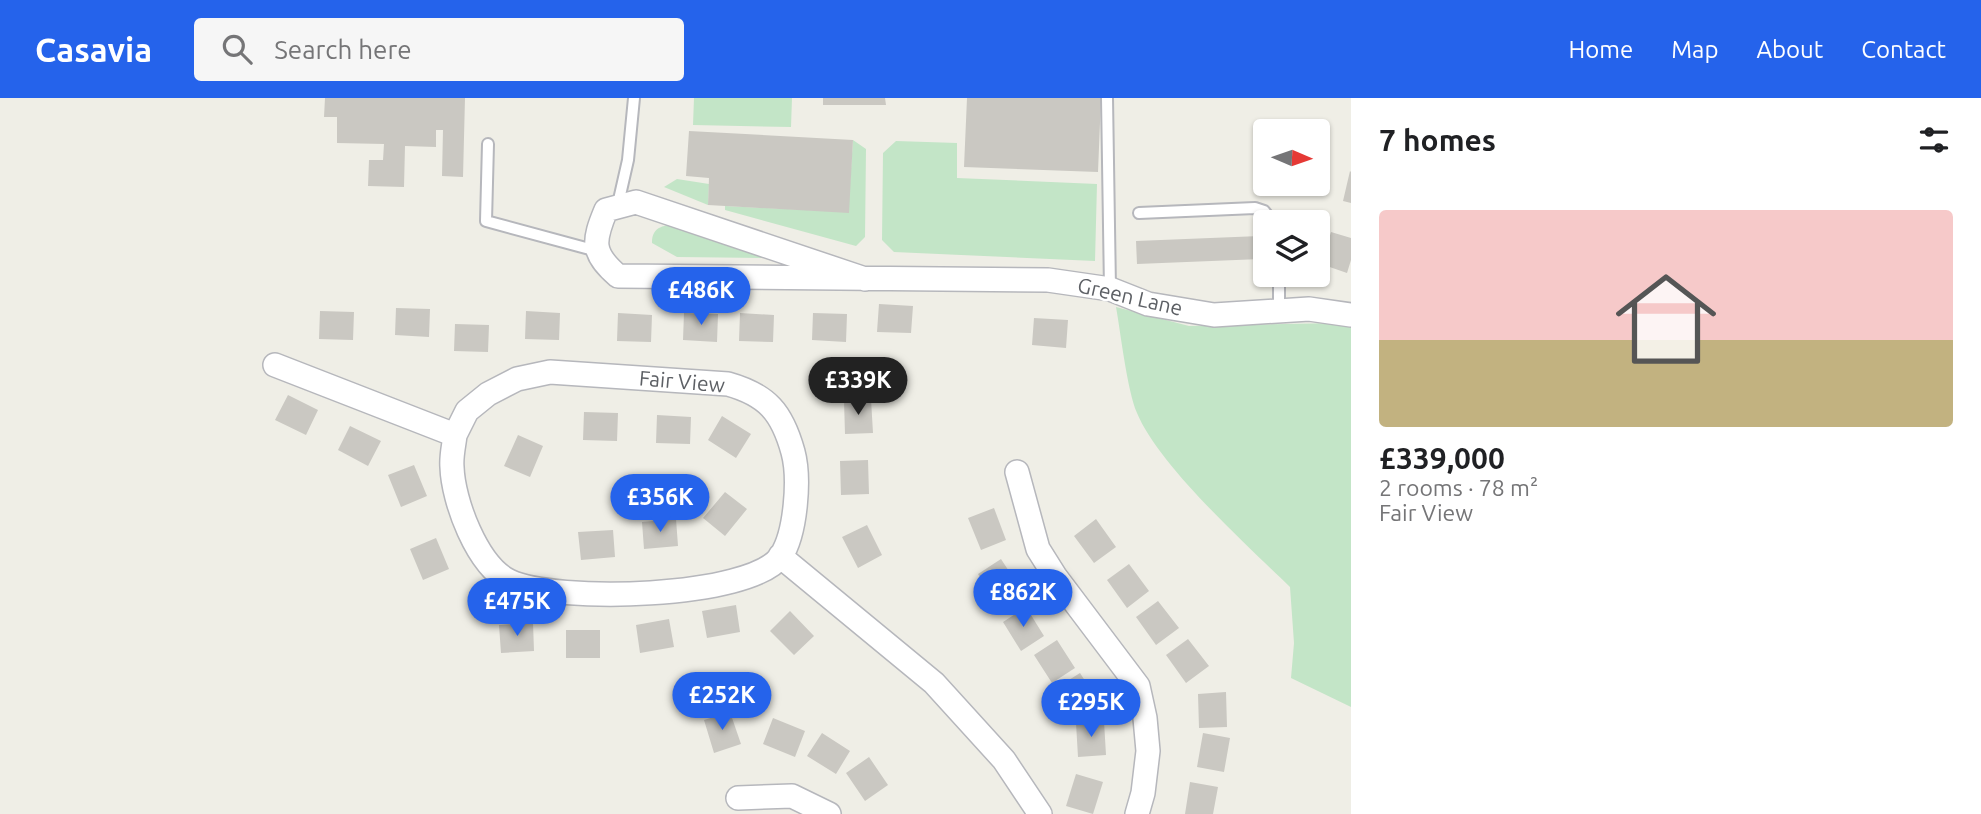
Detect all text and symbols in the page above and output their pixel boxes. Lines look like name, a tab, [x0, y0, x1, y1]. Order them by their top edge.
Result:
search box	[194, 18, 684, 81]
icon: search	[218, 30, 256, 68]
text: Casavia	[35, 31, 152, 68]
text: Search here	[274, 35, 412, 64]
text: Home	[1568, 36, 1633, 63]
text: Map	[1671, 36, 1718, 63]
text: About	[1756, 36, 1823, 63]
text: Contact	[1861, 36, 1946, 63]
north arrow	[1253, 119, 1330, 196]
map controls	[1253, 119, 1330, 287]
icon: filters	[1915, 121, 1953, 159]
text: 7 homes	[1379, 123, 1496, 157]
button: layers	[1253, 210, 1330, 287]
icon: home	[1603, 256, 1729, 382]
pin: £486K	[652, 268, 750, 327]
street label: Green Lane	[1075, 272, 1185, 320]
text: £486K	[667, 277, 735, 302]
pin: £339K	[809, 358, 907, 417]
street label: Fair View	[638, 365, 726, 397]
text: £339K	[824, 367, 892, 392]
text: £339,000	[1379, 441, 1505, 475]
pin: £356K	[611, 474, 709, 534]
text: 2 rooms · 78 m²	[1379, 475, 1538, 500]
text: £356K	[626, 484, 694, 509]
text: Fair View	[1379, 500, 1473, 525]
pin: £862K	[974, 570, 1072, 629]
pin: £475K	[468, 578, 566, 638]
text: £862K	[989, 579, 1057, 604]
text: £475K	[483, 588, 551, 613]
pin: £252K	[673, 672, 771, 732]
pin: £295K	[1042, 680, 1140, 739]
text: £252K	[688, 682, 756, 707]
text: £295K	[1057, 689, 1125, 714]

